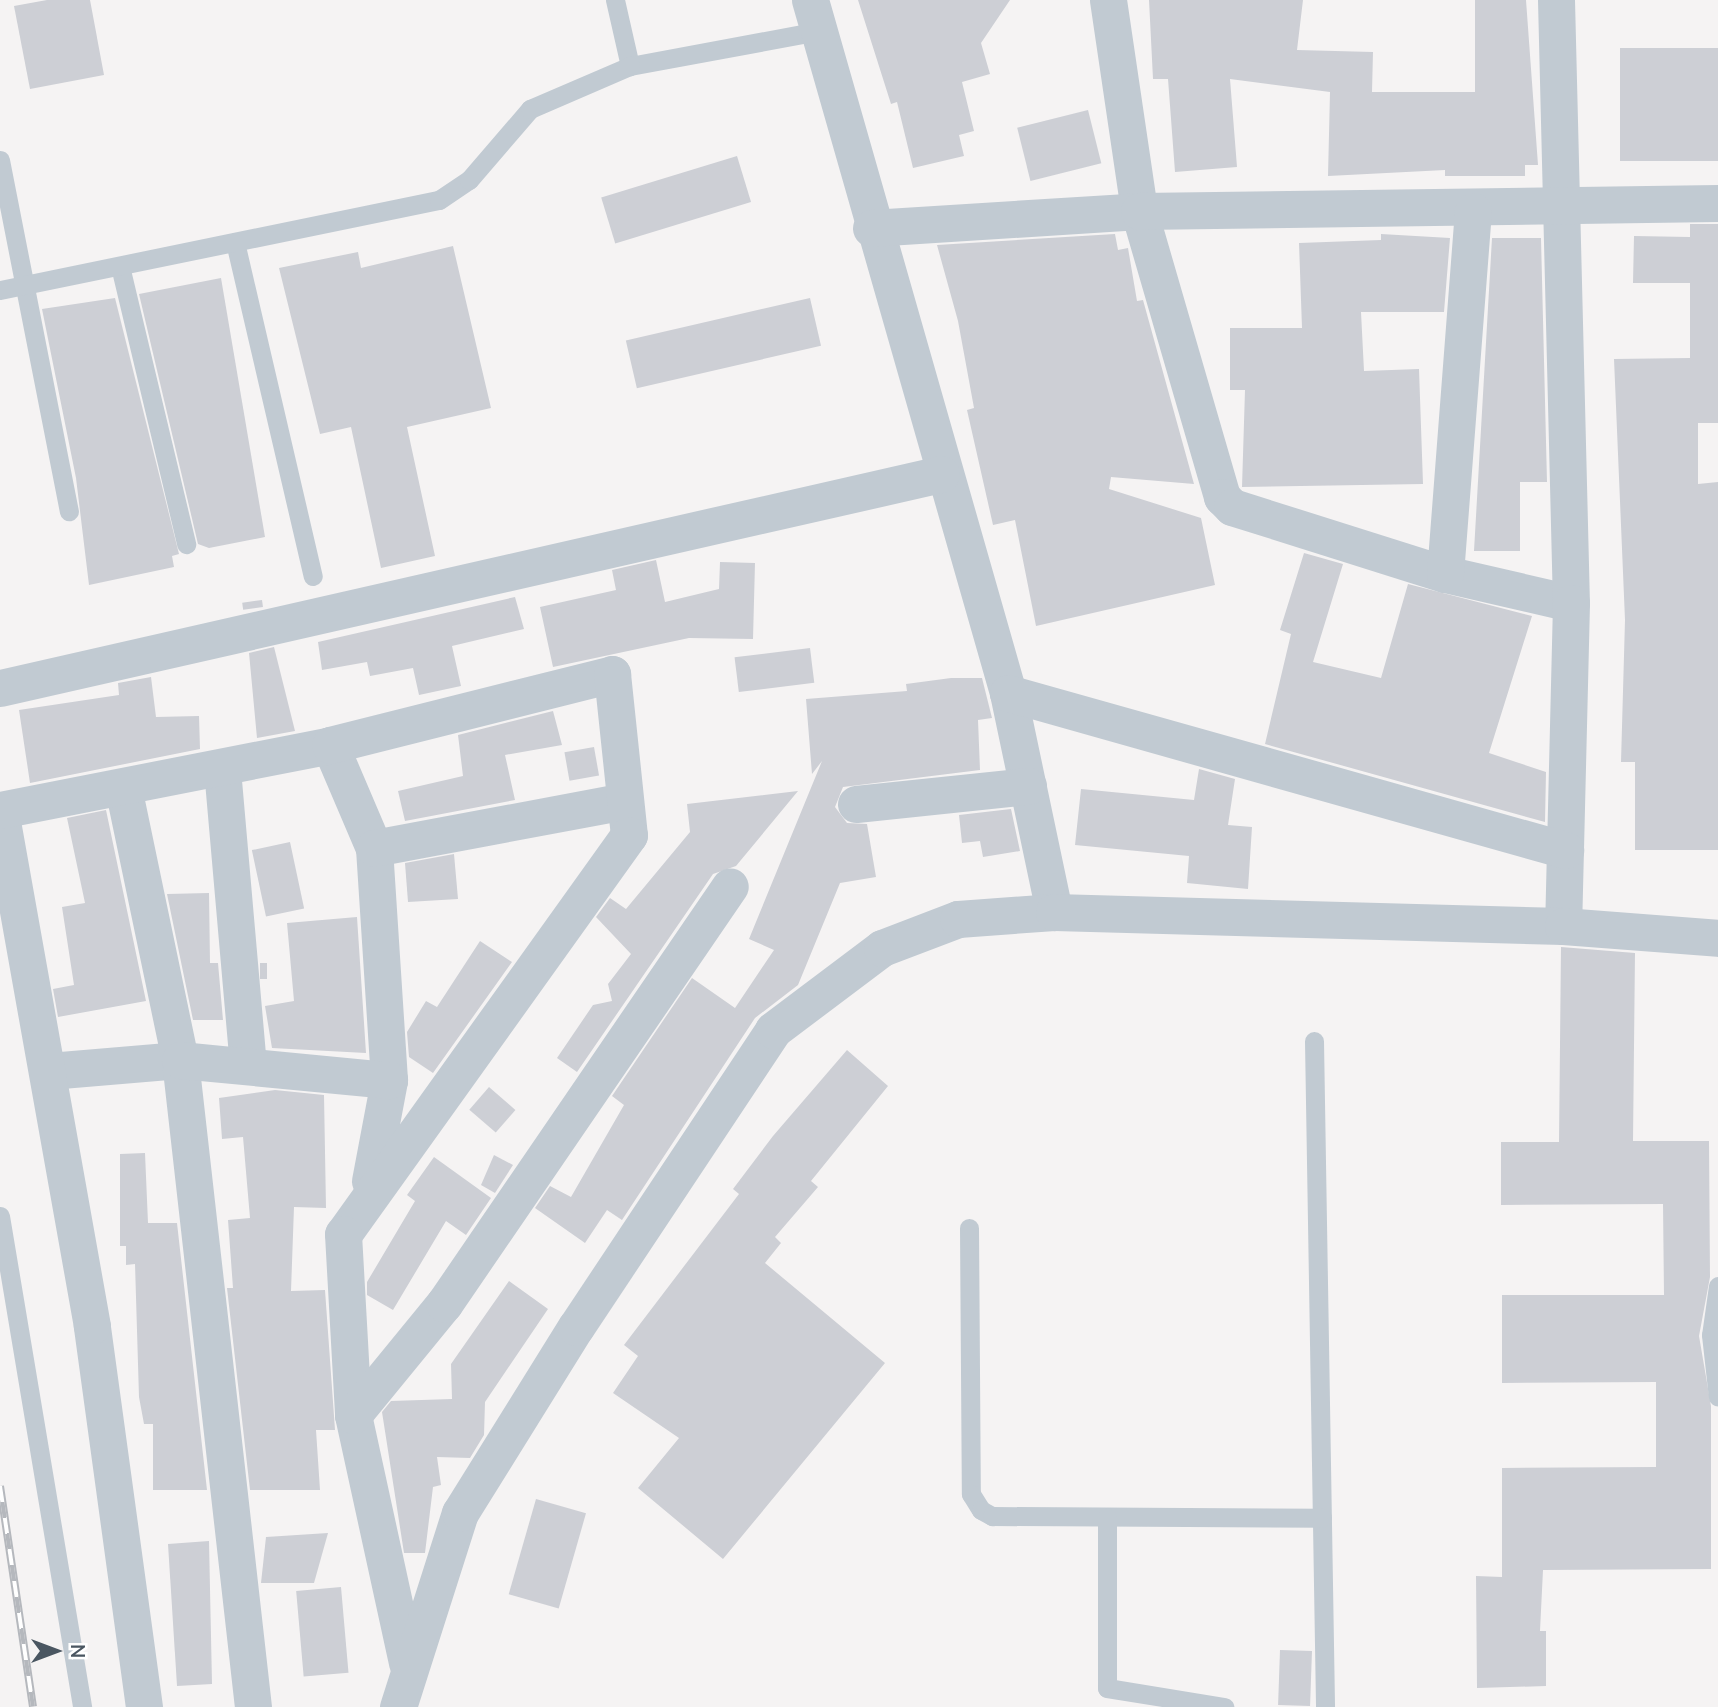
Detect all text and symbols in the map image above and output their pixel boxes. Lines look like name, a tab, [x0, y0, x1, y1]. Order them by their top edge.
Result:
north arrow	[21, 1616, 91, 1686]
text: N	[64, 1644, 90, 1658]

